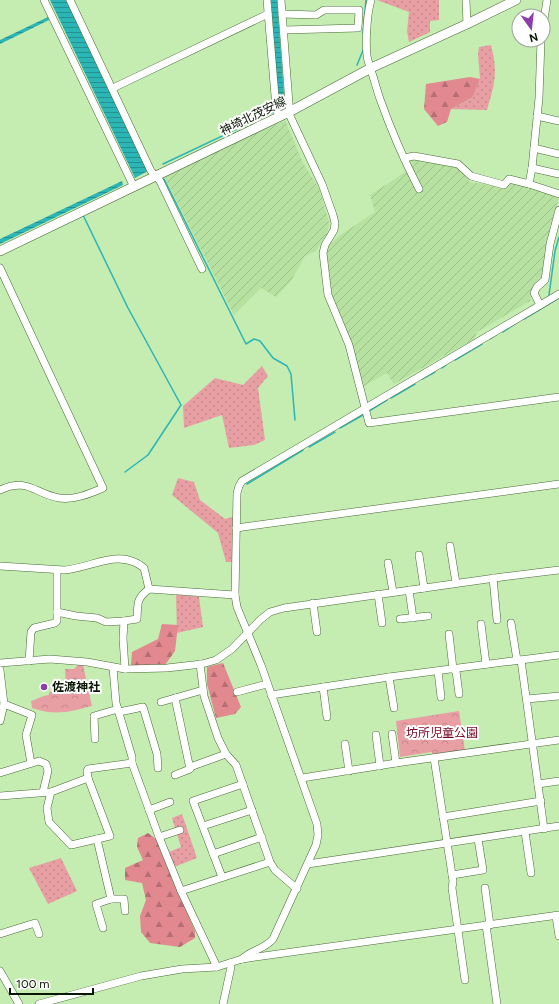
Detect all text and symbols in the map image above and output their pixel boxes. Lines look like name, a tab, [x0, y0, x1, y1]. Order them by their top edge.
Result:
north arrow	[511, 8, 551, 48]
text: N	[528, 30, 539, 45]
street label: 神埼北茂安線	[218, 94, 288, 138]
place label: 佐渡神社	[52, 680, 100, 694]
marker: 佐渡神社	[39, 682, 49, 692]
park label: 坊所児童公園	[406, 726, 478, 740]
scale bar	[10, 970, 93, 996]
text: 100 m	[16, 977, 50, 991]

